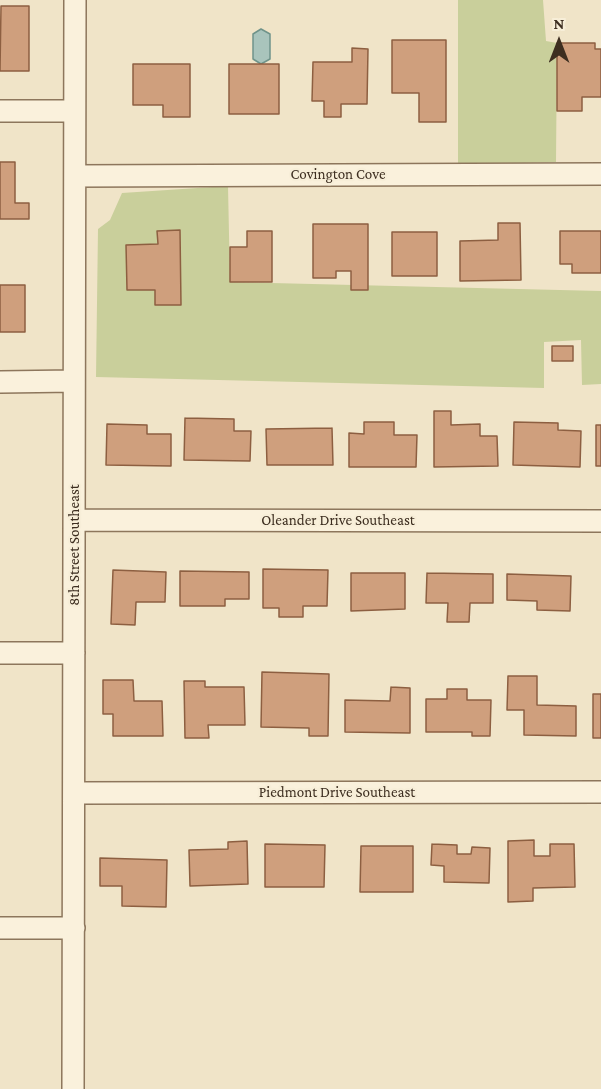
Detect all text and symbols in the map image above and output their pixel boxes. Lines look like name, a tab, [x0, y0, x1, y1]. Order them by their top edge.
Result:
north arrow	[529, 12, 589, 72]
text: N	[554, 15, 564, 32]
street label: Covington Cove	[290, 165, 386, 183]
street label: 8th Street Southeast	[65, 484, 83, 606]
street label: Oleander Drive Southeast	[261, 511, 415, 529]
street label: Piedmont Drive Southeast	[259, 783, 415, 801]

